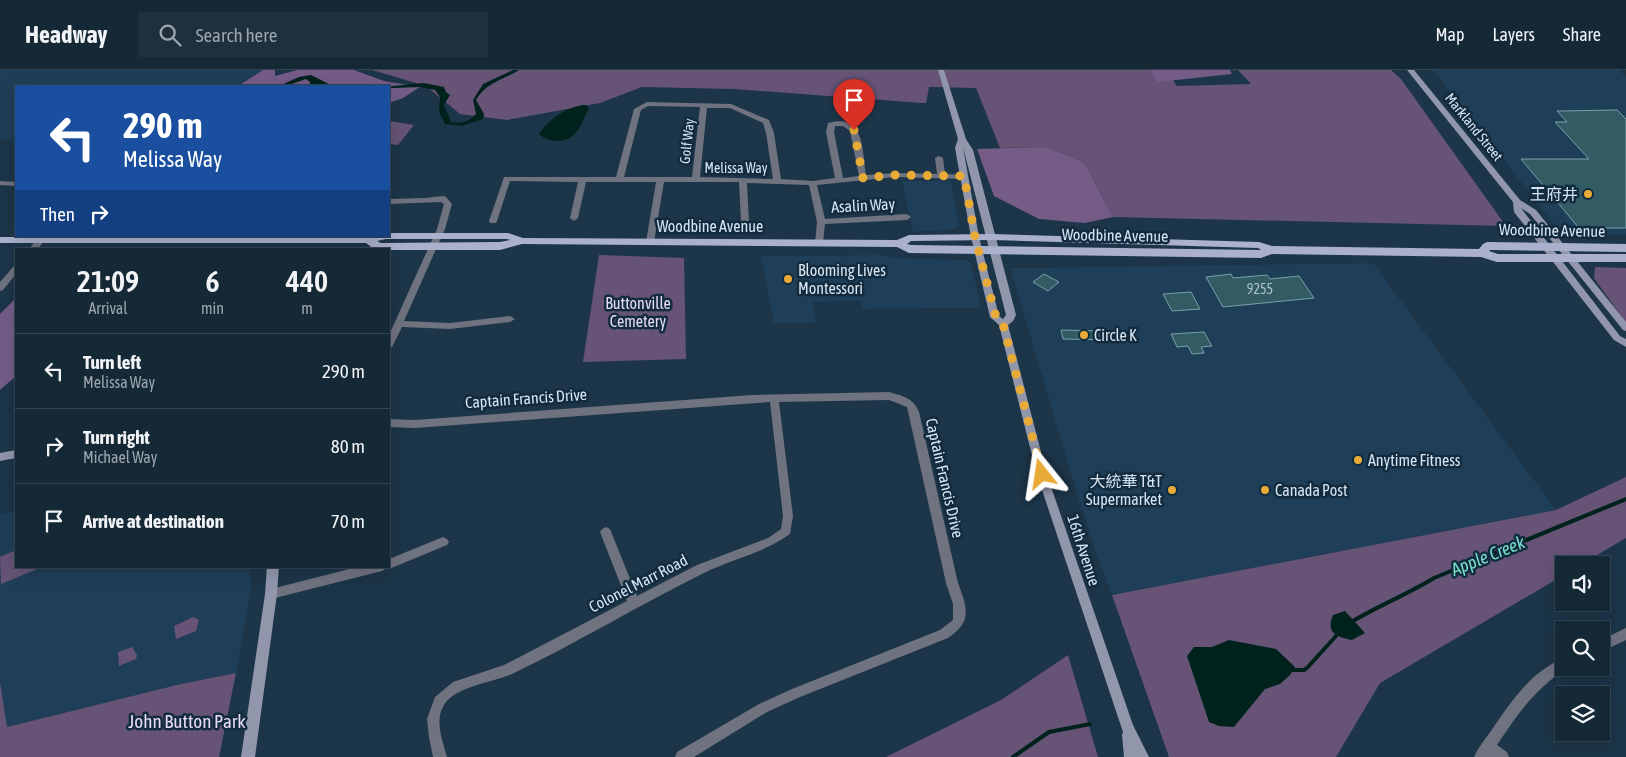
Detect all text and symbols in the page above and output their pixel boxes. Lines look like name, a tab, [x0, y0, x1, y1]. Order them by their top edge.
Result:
search box	[138, 12, 488, 57]
text: Headway	[25, 21, 108, 48]
icon: search	[156, 21, 184, 49]
text: Search here	[196, 24, 277, 46]
text: Map	[1435, 24, 1464, 45]
text: Layers	[1492, 24, 1535, 45]
text: Share	[1563, 24, 1601, 45]
pin	[833, 79, 875, 130]
icon: arrive	[840, 86, 868, 114]
street label: Markland Street	[1442, 90, 1506, 164]
icon: left	[40, 105, 105, 170]
text: 290 m	[123, 105, 202, 145]
street label: Golf Way	[677, 117, 697, 164]
text: Melissa Way	[123, 146, 222, 172]
street label: Melissa Way	[705, 160, 768, 176]
place label: 王府井	[1530, 185, 1578, 203]
marker: 王府井	[1582, 188, 1594, 200]
street label: Asalin Way	[831, 194, 896, 217]
icon: right	[85, 200, 113, 228]
text: Then	[40, 203, 75, 225]
street label: Woodbine Avenue	[657, 217, 763, 235]
street label: Woodbine Avenue	[1499, 220, 1605, 240]
street label: Woodbine Avenue	[1062, 225, 1168, 245]
place label: Blooming Lives Montessori	[798, 261, 886, 297]
text: 21:09	[77, 264, 139, 298]
text: 6	[205, 264, 220, 298]
text: 440	[286, 264, 328, 298]
marker: Blooming Lives Montessori	[782, 273, 794, 285]
house number: 9255	[1247, 281, 1273, 297]
park label: Buttonville Cemetery	[605, 294, 671, 331]
text: Arrival	[88, 299, 128, 317]
text: min	[201, 299, 224, 317]
text: m	[301, 299, 313, 317]
place label: Circle K	[1094, 326, 1137, 344]
marker: Circle K	[1078, 329, 1090, 341]
text: Turn left	[83, 351, 141, 373]
icon: left	[40, 357, 68, 385]
text: 290 m	[322, 360, 365, 382]
text: Melissa Way	[83, 373, 155, 391]
street label: Captain Francis Drive	[464, 385, 588, 412]
street label: Captain Francis Drive	[922, 416, 968, 540]
text: Turn right	[83, 426, 150, 448]
icon: right	[40, 432, 68, 460]
text: 80 m	[331, 435, 365, 457]
position arrow	[1015, 447, 1067, 499]
text: Michael Way	[83, 448, 157, 466]
place label: Anytime Fitness	[1368, 451, 1461, 470]
marker: Anytime Fitness	[1352, 454, 1364, 466]
place label: 大統華 T&T Supermarket	[1086, 472, 1162, 509]
place label: Canada Post	[1275, 481, 1348, 499]
marker: 大統華 T&T Supermarket	[1166, 484, 1178, 496]
marker: Canada Post	[1259, 484, 1271, 496]
icon: arrive	[40, 507, 68, 535]
text: Arrive at destination	[83, 510, 224, 532]
text: 70 m	[331, 510, 365, 532]
street label: 16th Avenue	[1064, 512, 1104, 588]
water label: Apple Creek	[1447, 531, 1529, 580]
street label: Colonel Marr Road	[586, 550, 690, 616]
map controls	[1555, 556, 1610, 741]
button: sound	[1555, 556, 1610, 611]
button: search	[1555, 621, 1610, 676]
button: layers	[1555, 686, 1610, 741]
park label: John Button Park	[128, 710, 246, 732]

